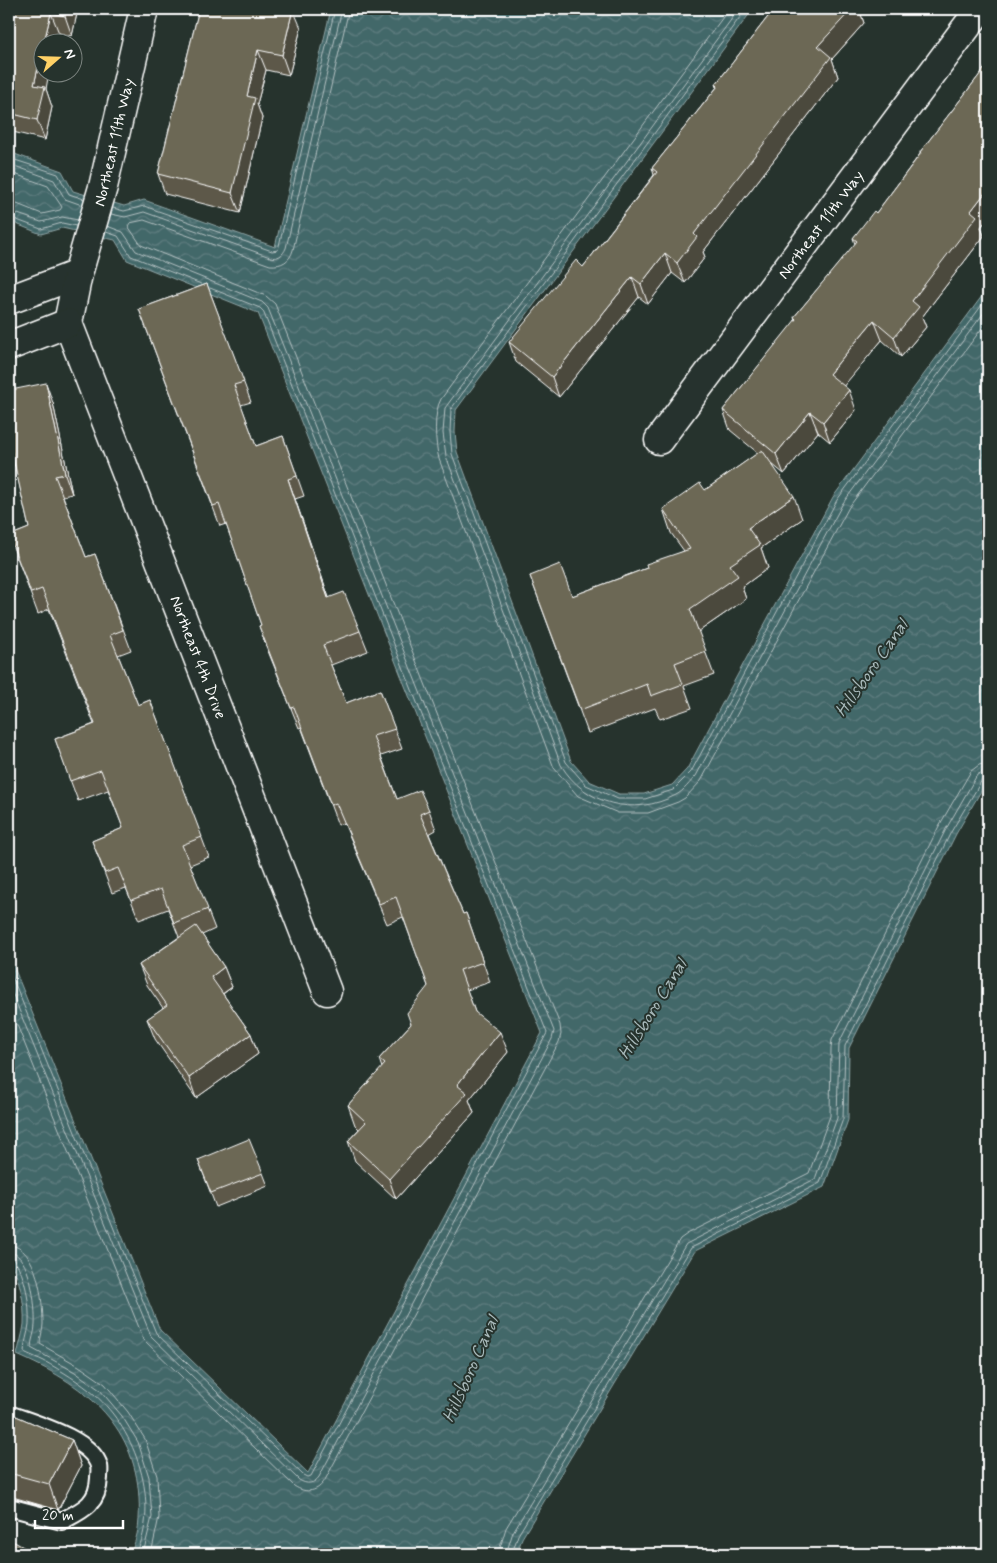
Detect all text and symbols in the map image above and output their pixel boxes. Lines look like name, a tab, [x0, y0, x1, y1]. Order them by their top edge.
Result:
north arrow	[32, 32, 82, 82]
text: N	[59, 46, 79, 61]
street label: Northeast 11th Way	[90, 76, 139, 208]
street label: Northeast 11th Way	[773, 166, 869, 284]
street label: Northeast 4th Drive	[164, 593, 231, 722]
water label: Hillsboro Canal	[829, 613, 916, 722]
water label: Hillsboro Canal	[613, 953, 694, 1064]
water label: Hillsboro Canal	[437, 1311, 506, 1426]
scale bar	[35, 1498, 122, 1530]
text: 20 m	[42, 1506, 74, 1526]

